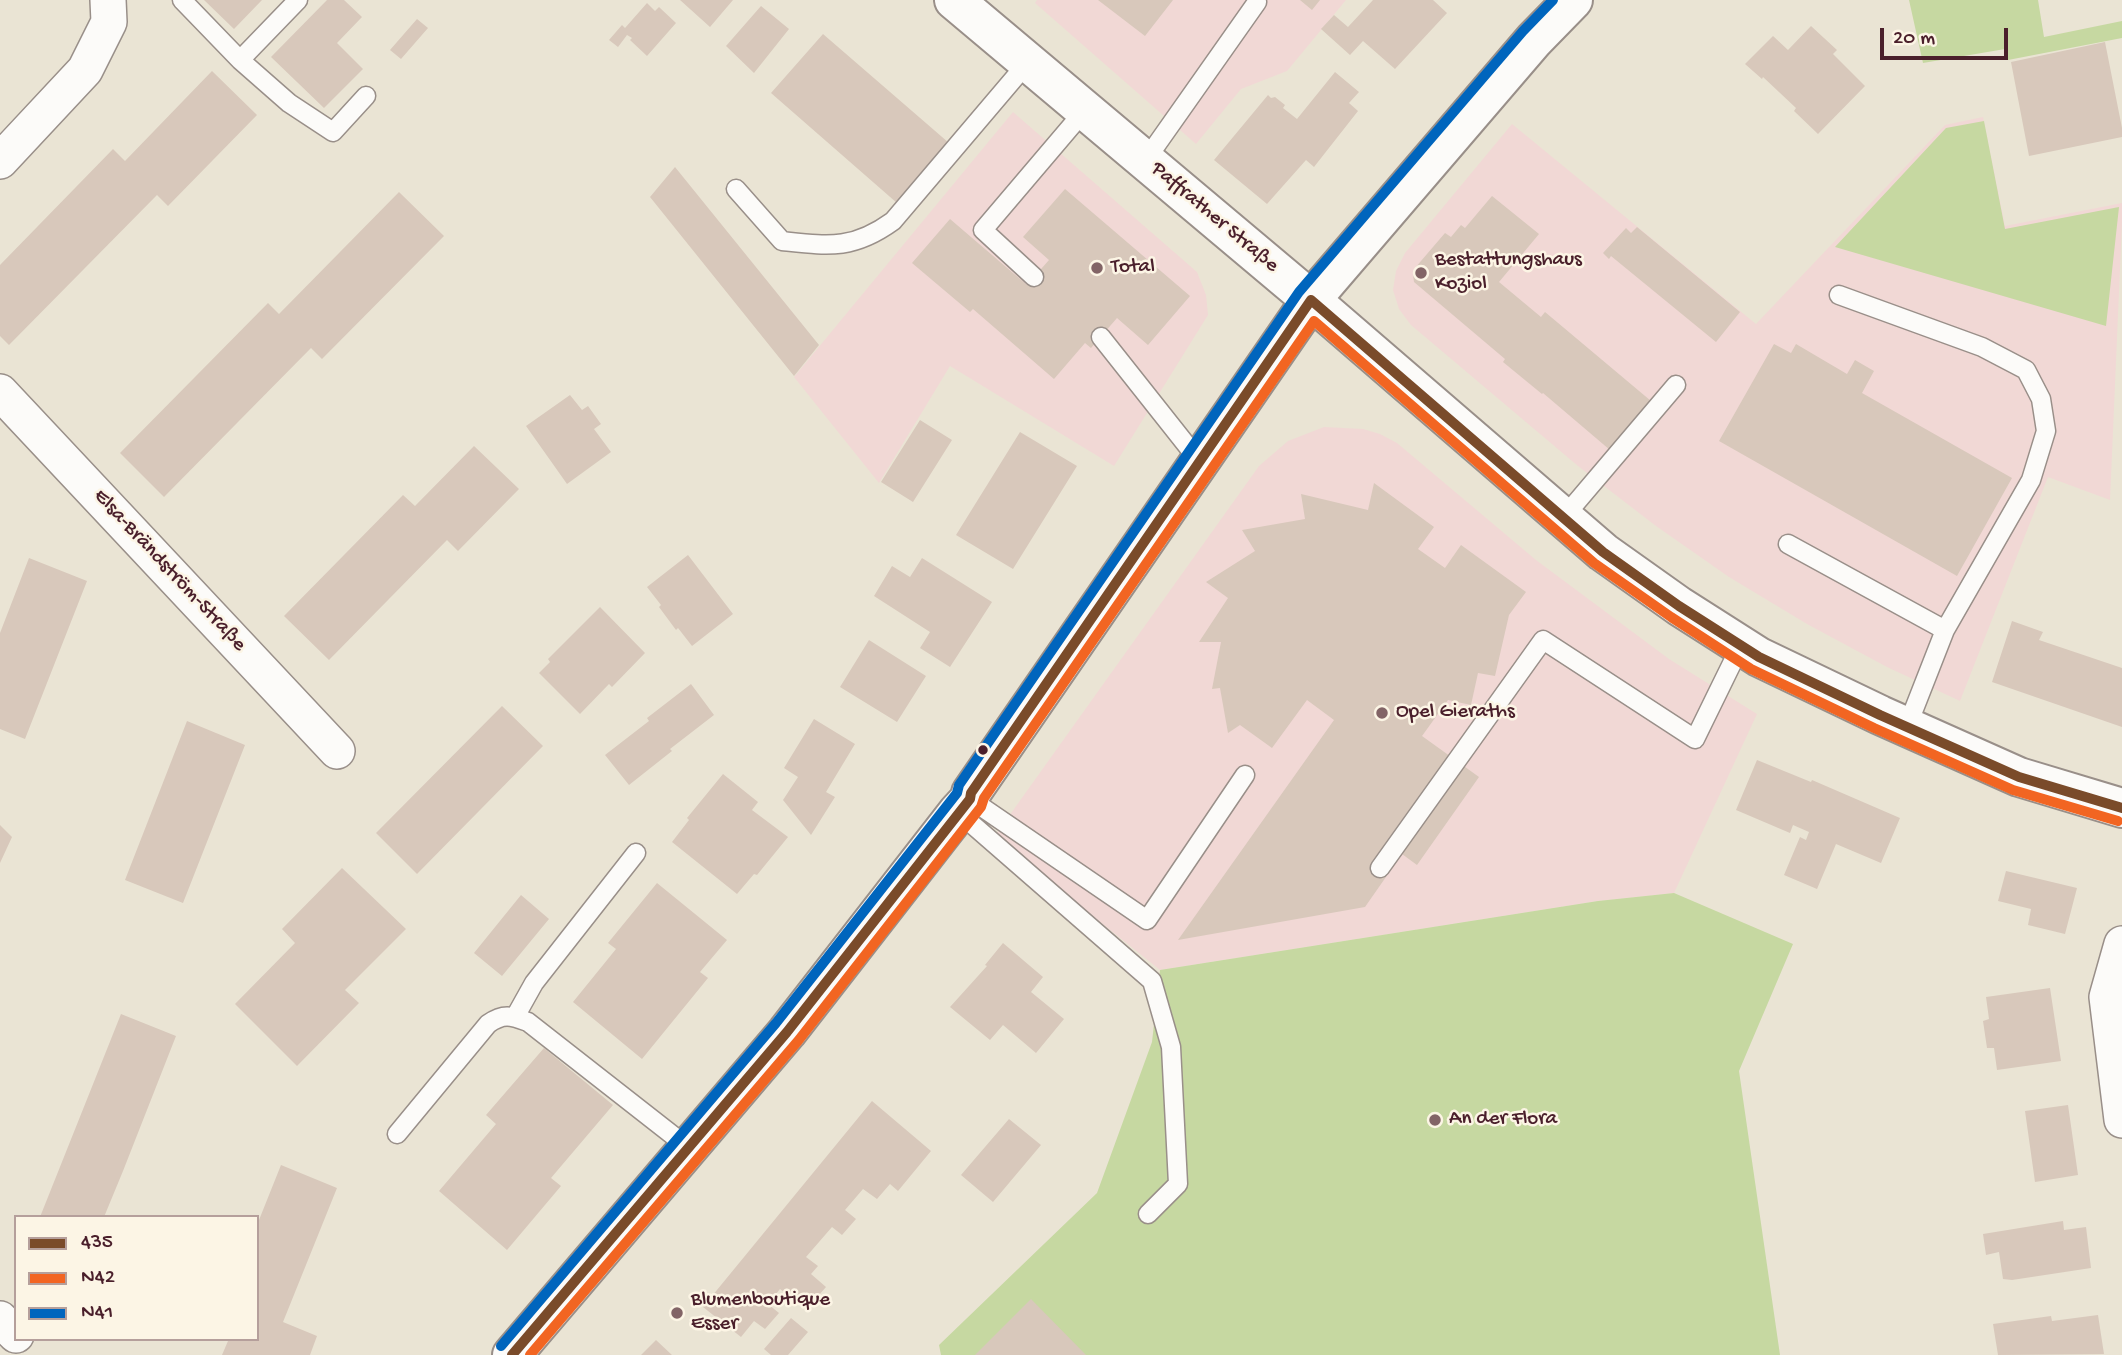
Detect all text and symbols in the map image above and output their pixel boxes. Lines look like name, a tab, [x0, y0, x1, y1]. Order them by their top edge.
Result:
scale bar	[1884, 14, 2012, 58]
text: 20 m	[1893, 27, 1935, 52]
street label: Paffrather Straße	[1145, 157, 1283, 279]
place label: Bestattungshaus Koziol	[1435, 248, 1582, 298]
place label: Total	[1111, 255, 1155, 281]
marker: Total	[1089, 260, 1105, 276]
marker: Bestattungshaus Koziol	[1413, 265, 1429, 281]
street label: Elsa-Brändström-Straße	[87, 485, 251, 657]
place label: Opel Gieraths	[1396, 700, 1515, 726]
marker: Opel Gieraths	[1374, 705, 1390, 721]
unlabelled marker	[976, 743, 990, 757]
place label: An der Flora	[1449, 1107, 1557, 1133]
marker: An der Flora	[1427, 1112, 1443, 1128]
legend	[14, 1215, 259, 1341]
text: 435	[81, 1231, 113, 1256]
text: N42	[81, 1266, 115, 1291]
place label: Blumenboutique Esser	[691, 1288, 830, 1338]
text: N41	[81, 1301, 113, 1326]
marker: Blumenboutique Esser	[669, 1305, 685, 1321]

